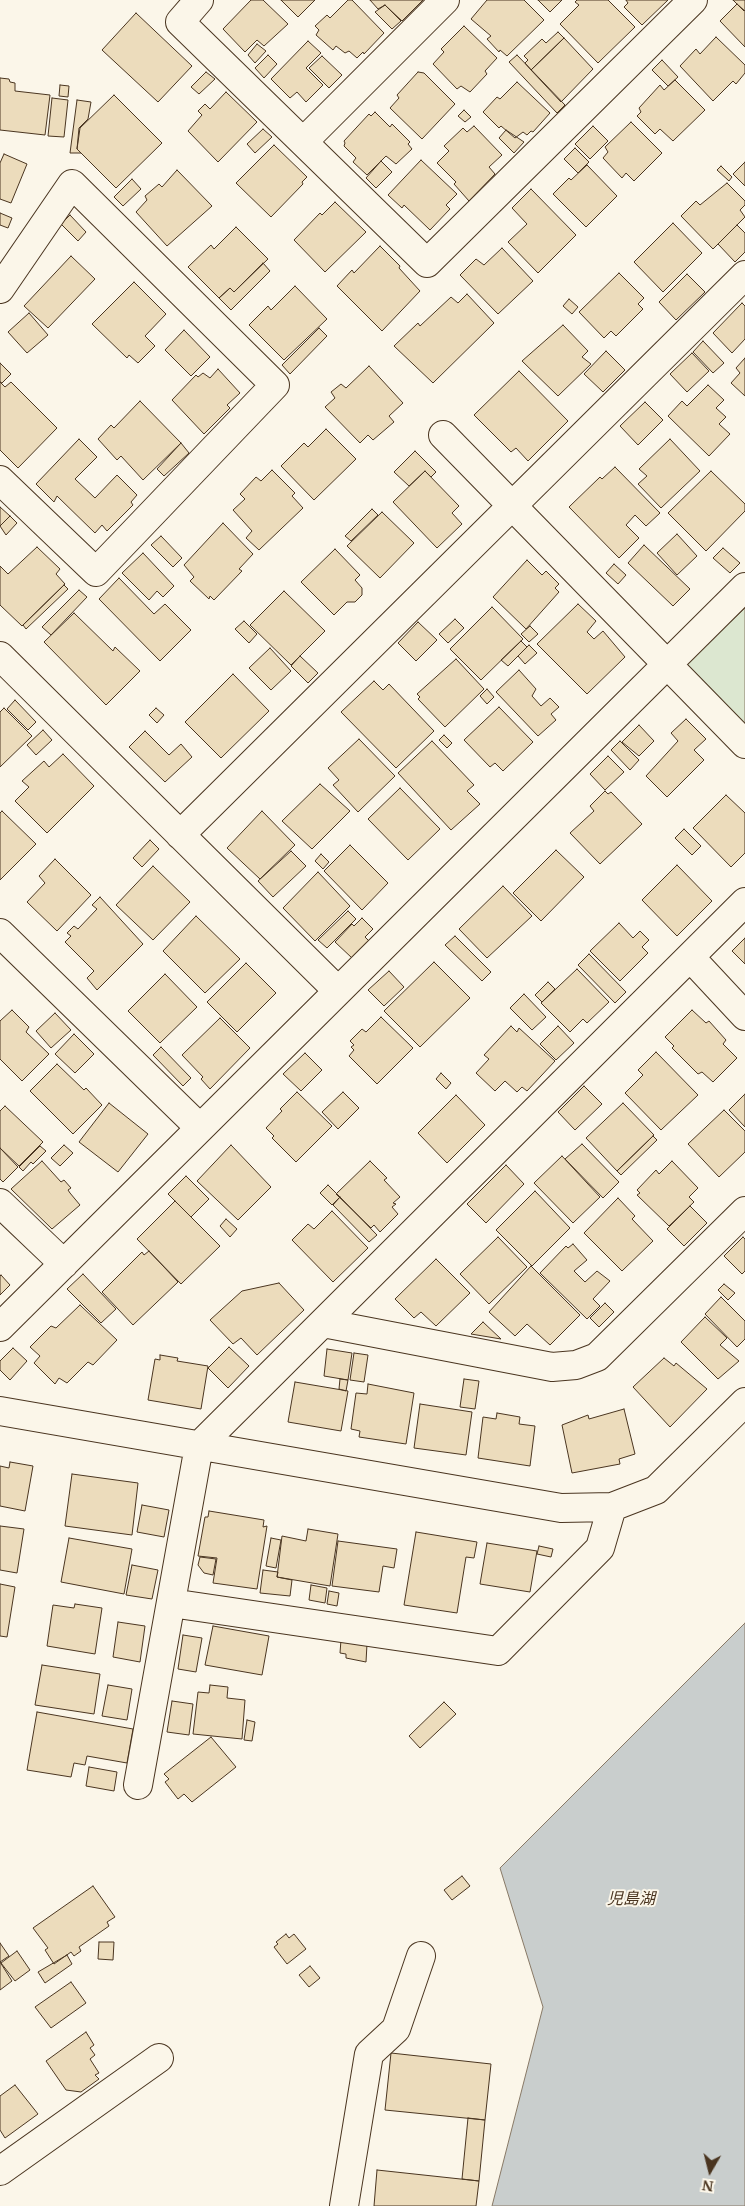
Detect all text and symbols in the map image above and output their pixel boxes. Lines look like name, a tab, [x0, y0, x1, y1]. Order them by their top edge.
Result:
water label: 児島湖	[607, 1889, 655, 1909]
north arrow	[685, 2146, 735, 2196]
text: N	[701, 2176, 715, 2196]

